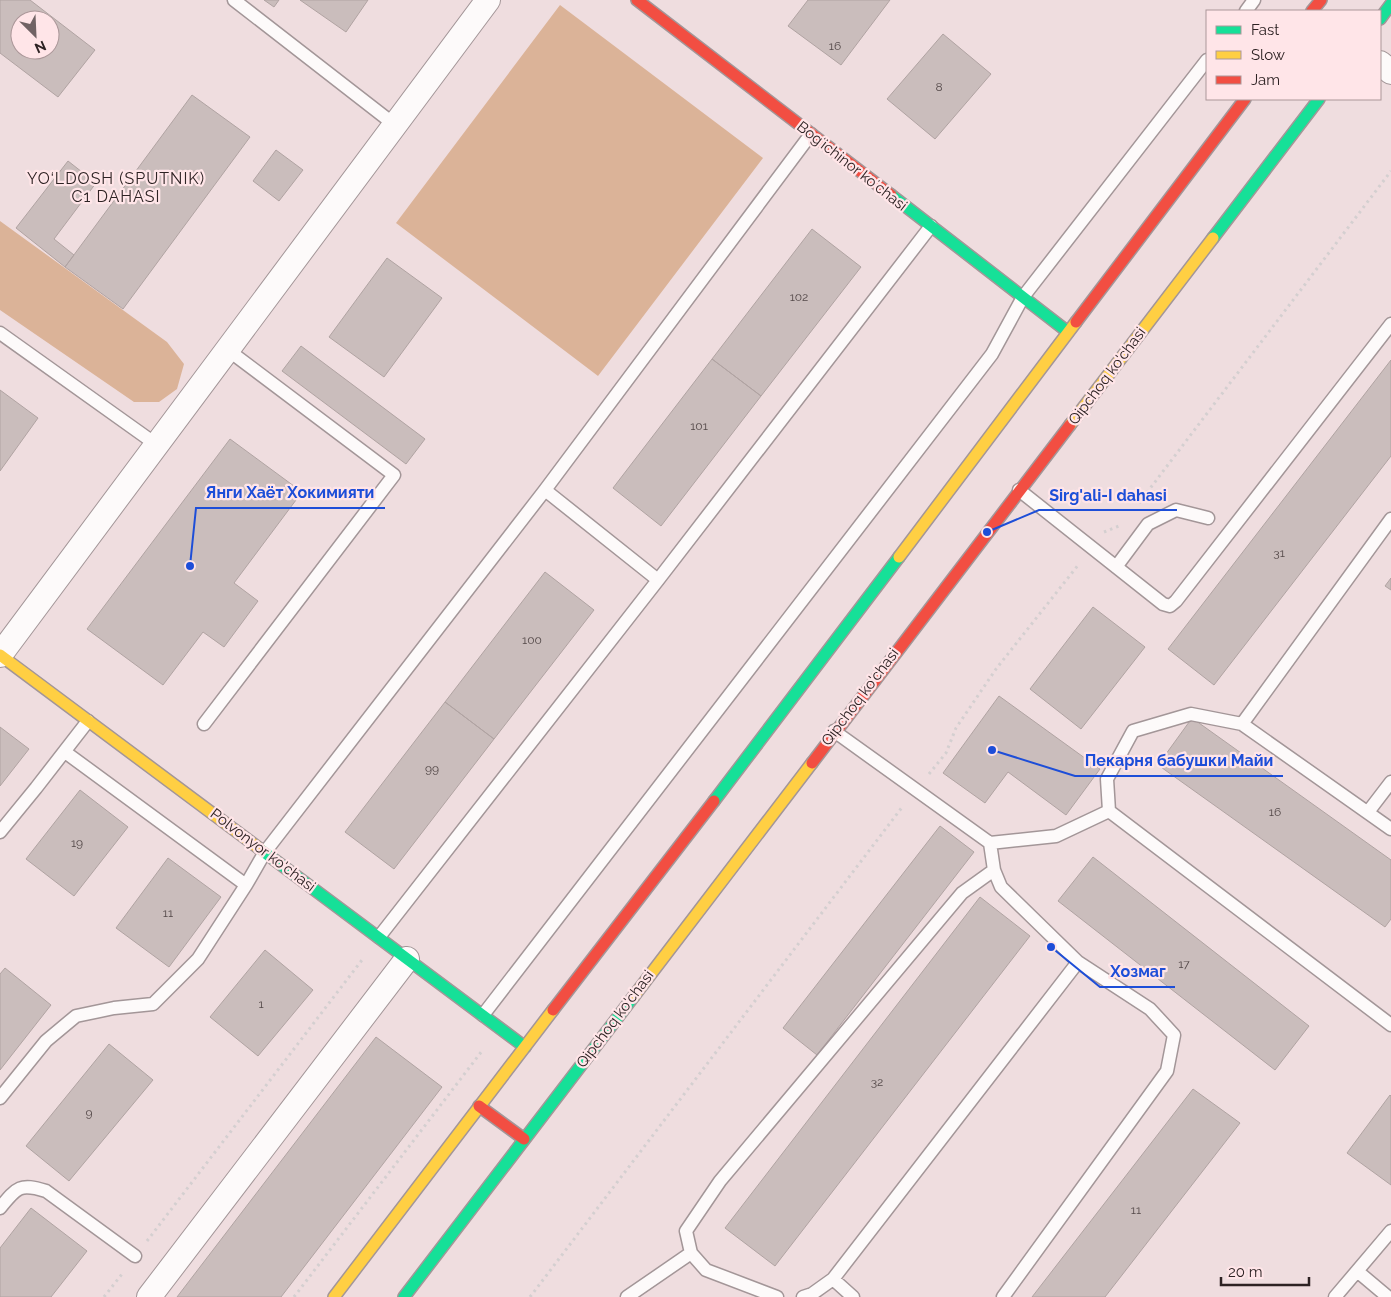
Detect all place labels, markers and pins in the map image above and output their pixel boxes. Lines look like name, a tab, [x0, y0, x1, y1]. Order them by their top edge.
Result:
callout: Янги Хаёт Хокимияти	[196, 477, 385, 508]
callout: Sirg'ali-I dahasi	[1039, 479, 1177, 510]
callout: Пекарня бабушки Майи	[1075, 745, 1283, 776]
callout: Хозмаг	[1100, 956, 1175, 987]

